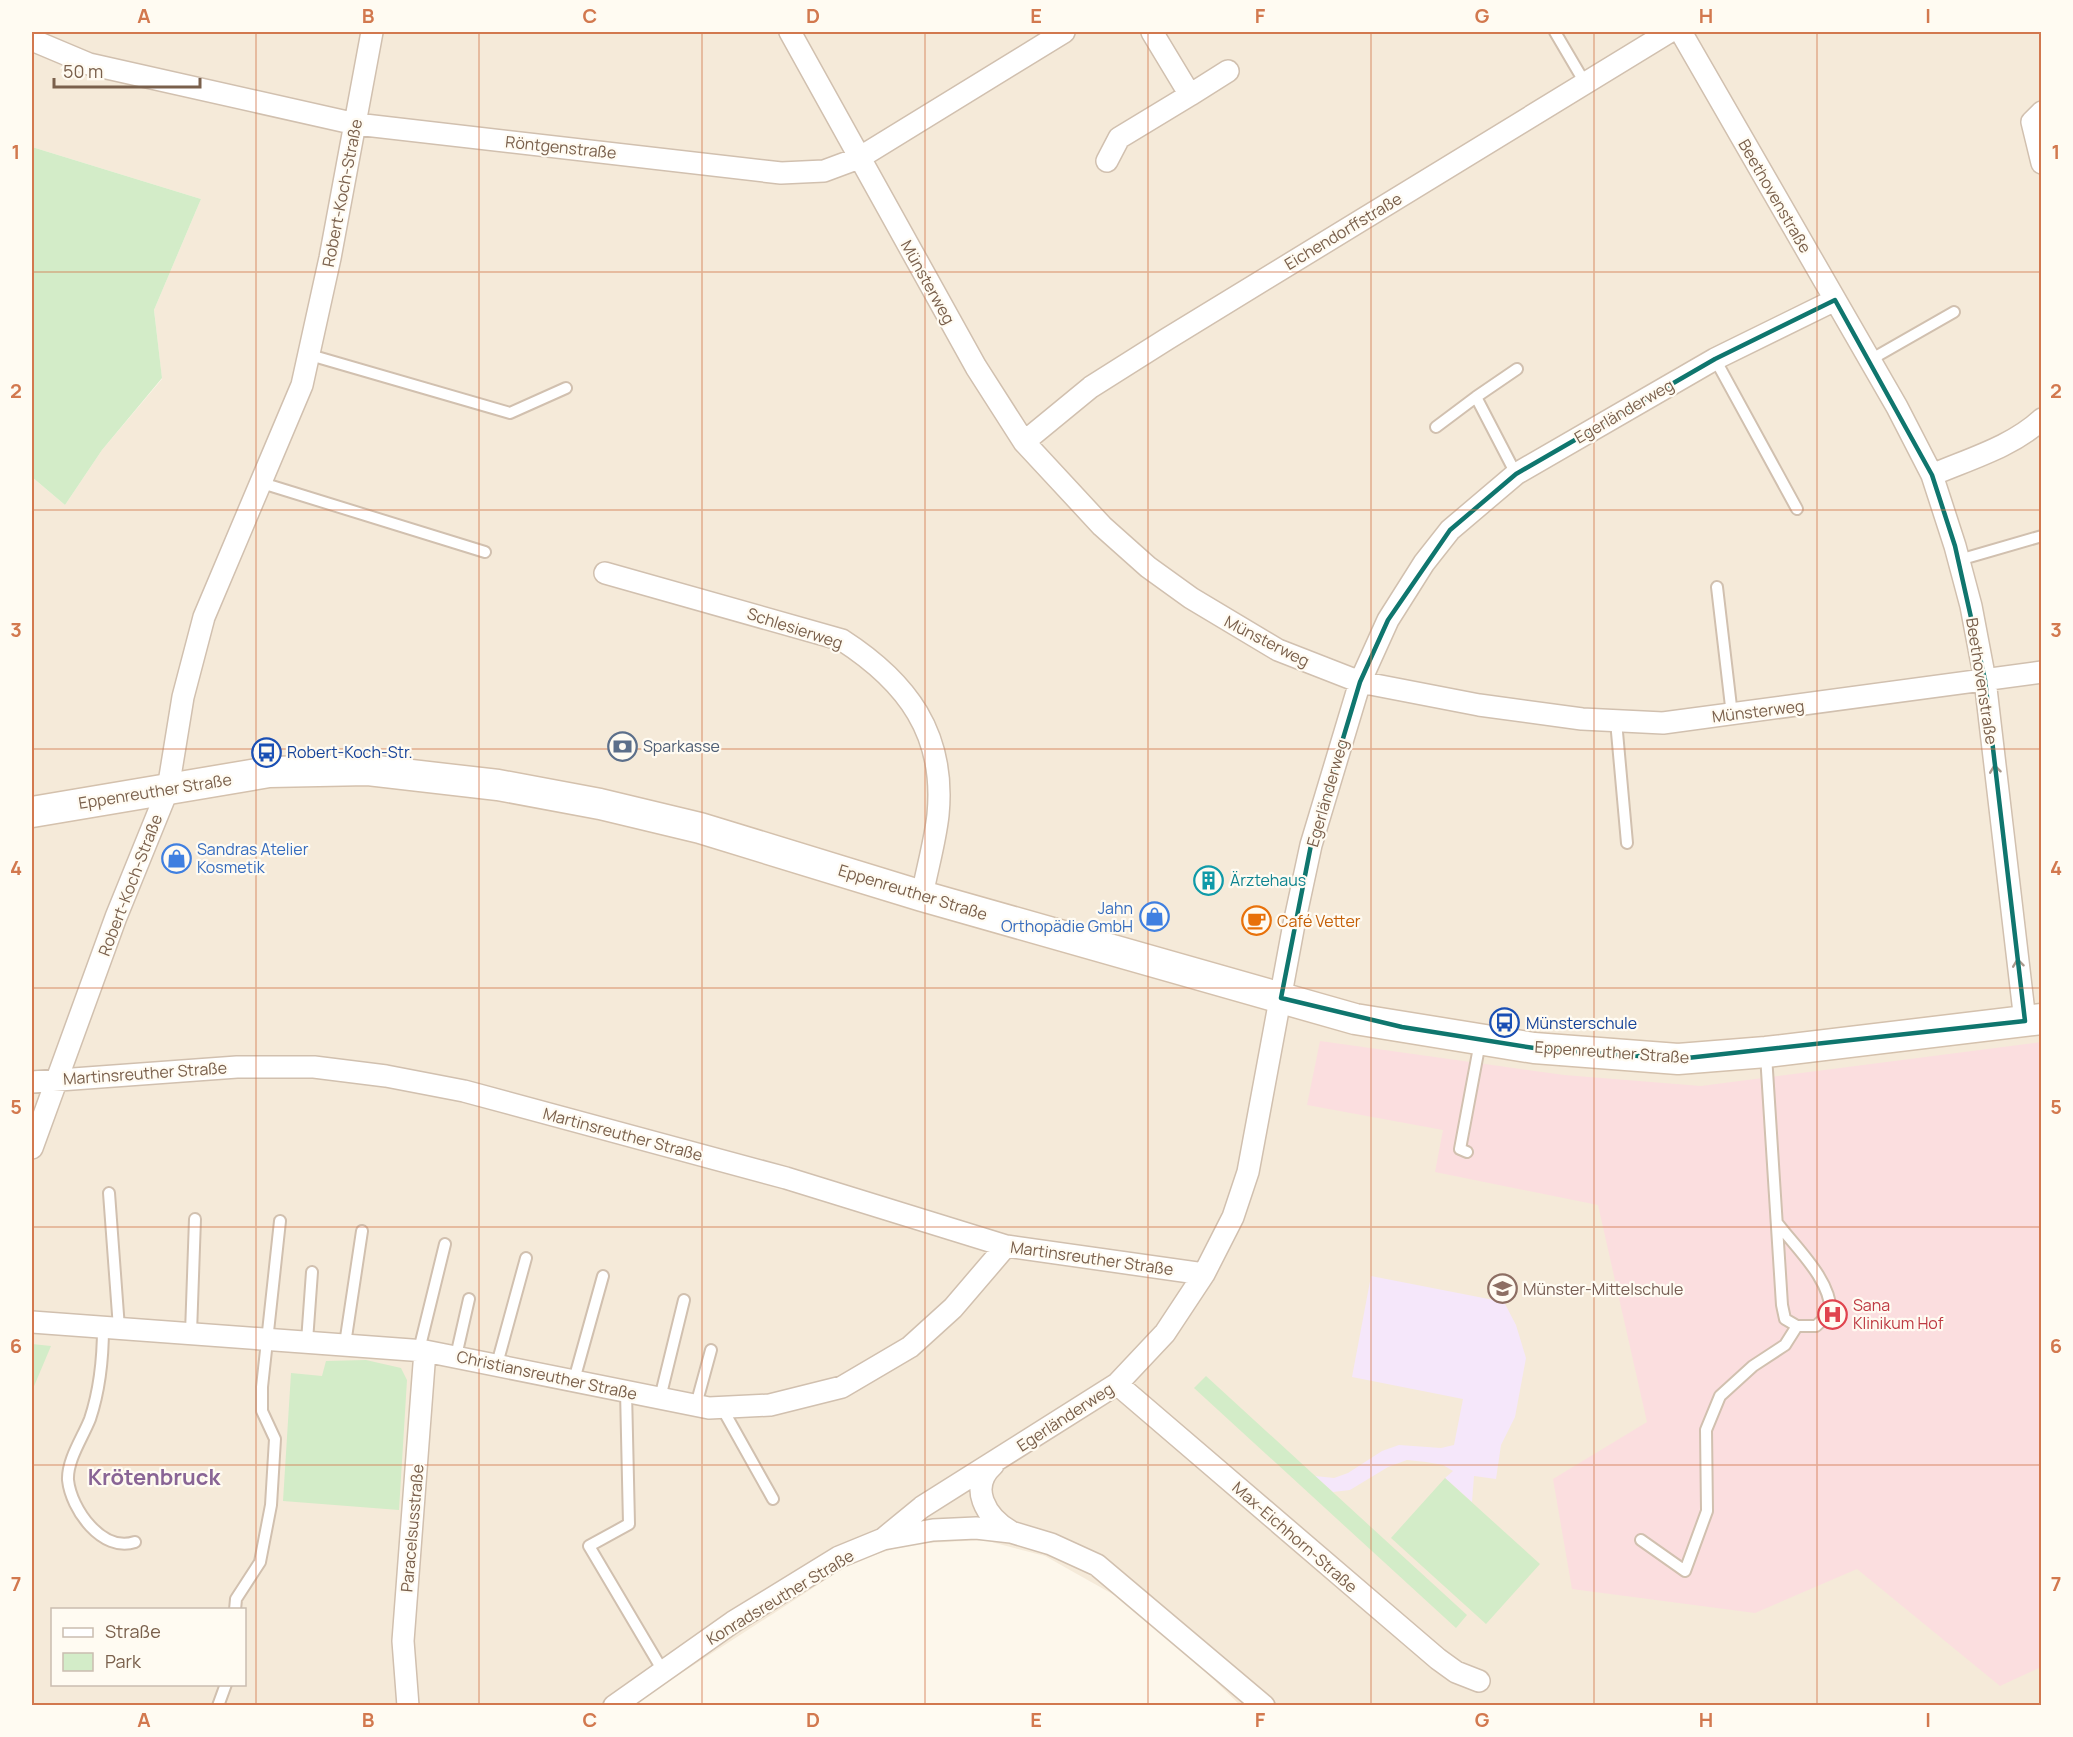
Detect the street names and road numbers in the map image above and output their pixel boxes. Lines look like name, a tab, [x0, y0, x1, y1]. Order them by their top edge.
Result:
street label: Robert-Koch-Straße	[317, 117, 367, 269]
street label: Röntgenstraße	[504, 130, 618, 164]
street label: Beethovenstraße	[1733, 135, 1817, 257]
street label: Eichendorffstraße	[1280, 187, 1406, 275]
street label: Münsterweg	[896, 236, 960, 328]
street label: Egerländerweg	[1570, 374, 1678, 448]
street label: Schlesierweg	[744, 602, 846, 654]
street label: Münsterweg	[1221, 610, 1313, 672]
street label: Beethovenstraße	[1961, 616, 2003, 746]
street label: Münsterweg	[1711, 694, 1805, 728]
street label: Egerländerweg	[1301, 737, 1353, 849]
street label: Eppenreuther Straße	[77, 768, 233, 814]
street label: Robert-Koch-Straße	[93, 811, 167, 959]
street label: Eppenreuther Straße	[836, 859, 990, 925]
street label: Eppenreuther Straße	[1534, 1036, 1690, 1068]
street label: Martinsreuther Straße	[62, 1056, 228, 1090]
street label: Martinsreuther Straße	[541, 1102, 705, 1166]
street label: Martinsreuther Straße	[1009, 1236, 1175, 1280]
street label: Christiansreuther Straße	[455, 1345, 639, 1405]
street label: Egerländerweg	[1012, 1378, 1118, 1456]
street label: Paracelsusstraße	[395, 1463, 429, 1593]
street label: Max-Eichhorn-Straße	[1228, 1476, 1362, 1598]
street label: Konradsreuther Straße	[702, 1544, 858, 1650]

